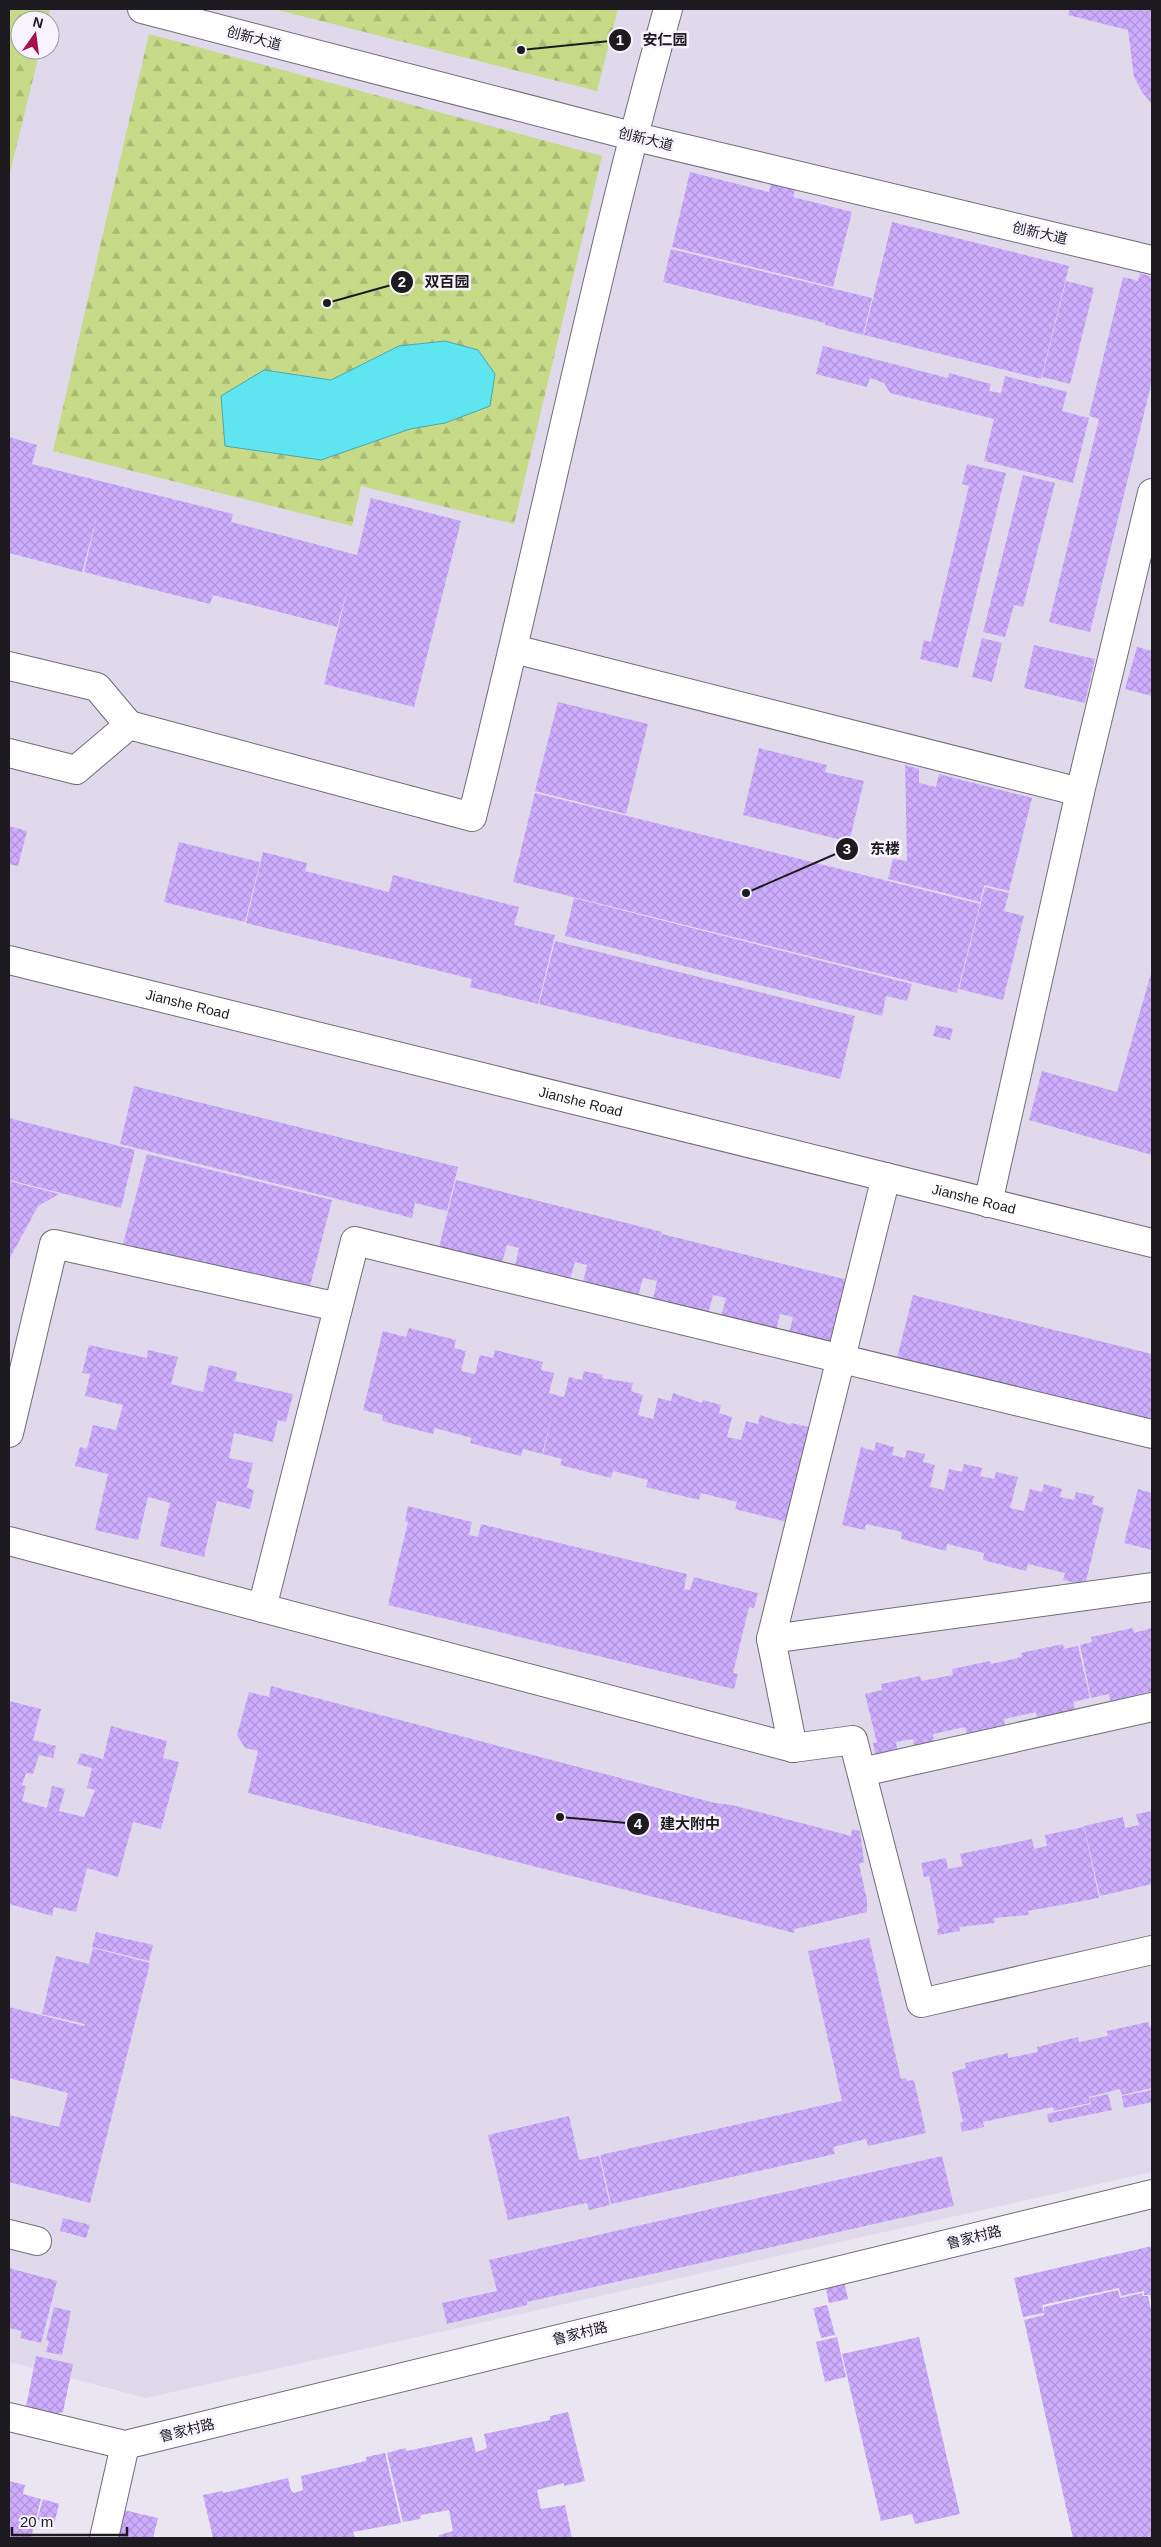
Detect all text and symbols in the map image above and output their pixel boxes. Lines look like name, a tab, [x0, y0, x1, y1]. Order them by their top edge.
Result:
north arrow	[10, 10, 60, 60]
text: N	[31, 13, 45, 31]
street label: 创新大道	[225, 23, 283, 53]
callout: 安仁园	[607, 25, 697, 55]
text: 1	[616, 31, 624, 48]
text: 安仁园	[642, 31, 688, 48]
street label: 创新大道	[617, 124, 675, 154]
street label: 创新大道	[1011, 219, 1069, 247]
callout: 双百园	[389, 267, 479, 297]
text: 2	[398, 273, 406, 290]
text: 双百园	[424, 273, 470, 290]
callout: 东楼	[835, 834, 910, 864]
text: 3	[843, 840, 851, 857]
text: 东楼	[870, 840, 900, 857]
street label: Jianshe Road	[144, 986, 231, 1022]
street label: Jianshe Road	[537, 1083, 624, 1120]
street label: Jianshe Road	[930, 1181, 1017, 1217]
callout: 建大附中	[625, 1809, 730, 1839]
text: 4	[634, 1815, 643, 1832]
text: 建大附中	[660, 1815, 720, 1832]
street label: 鲁家村路	[945, 2222, 1003, 2252]
street label: 鲁家村路	[551, 2318, 609, 2348]
street label: 鲁家村路	[158, 2415, 216, 2445]
scale bar	[12, 2504, 128, 2536]
text: 20 m	[20, 2513, 53, 2530]

